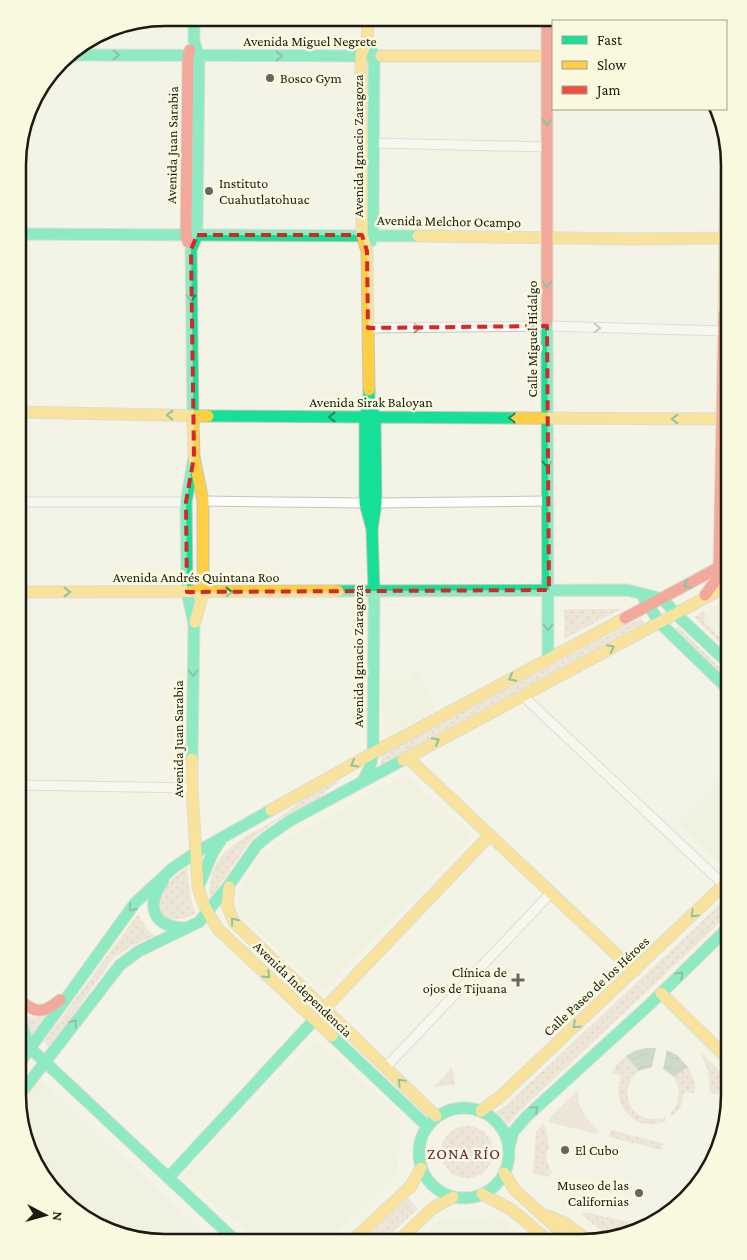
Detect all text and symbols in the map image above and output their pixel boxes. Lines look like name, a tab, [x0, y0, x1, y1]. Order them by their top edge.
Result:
legend	[552, 20, 727, 110]
text: Fast	[597, 32, 623, 48]
street label: Avenida Miguel Negrete	[243, 33, 377, 49]
one-way arrow	[112, 50, 120, 60]
one-way arrow	[275, 51, 283, 61]
text: Slow	[597, 57, 627, 73]
place label: Bosco Gym	[280, 70, 342, 86]
marker: Bosco Gym	[264, 72, 276, 84]
street label: Avenida Ignacio Zaragoza	[350, 74, 366, 217]
text: Jam	[595, 82, 620, 99]
street label: Avenida Juan Sarabia	[163, 86, 181, 204]
one-way arrow	[542, 118, 552, 126]
place label: Instituto Cuahutlatohuac	[219, 175, 310, 207]
marker: Instituto Cuahutlatohuac	[203, 185, 215, 197]
street label: Avenida Melchor Ocampo	[377, 212, 521, 230]
street label: Calle Miguel Hidalgo	[524, 281, 540, 397]
one-way arrow	[542, 281, 552, 289]
one-way arrow	[186, 295, 196, 303]
one-way arrow	[414, 323, 421, 333]
one-way arrow	[594, 323, 601, 333]
street label: Avenida Sirak Baloyan	[309, 394, 433, 410]
one-way arrow	[166, 410, 174, 420]
one-way arrow	[328, 412, 336, 422]
one-way arrow	[508, 413, 516, 423]
one-way arrow	[670, 414, 678, 424]
one-way arrow	[542, 461, 552, 469]
street label: Avenida Andrés Quintana Roo	[113, 569, 279, 585]
one-way arrow	[683, 579, 692, 589]
street label: Avenida Ignacio Zaragoza	[350, 584, 366, 727]
one-way arrow	[64, 587, 71, 597]
one-way arrow	[226, 587, 234, 597]
one-way arrow	[543, 624, 553, 631]
one-way arrow	[605, 644, 614, 654]
one-way arrow	[188, 670, 198, 677]
one-way arrow	[508, 672, 517, 682]
street label: Avenida Juan Sarabia	[170, 680, 186, 798]
one-way arrow	[431, 737, 440, 747]
one-way arrow	[350, 758, 359, 768]
one-way arrow	[129, 902, 138, 912]
one-way arrow	[691, 908, 700, 917]
one-way arrow	[231, 917, 240, 926]
street label: Calle Paseo de los Héroes	[540, 933, 652, 1039]
street label: Avenida Independencia	[250, 938, 356, 1041]
place label: Clínica de ojos de Tijuana	[423, 964, 508, 997]
one-way arrow	[261, 969, 270, 978]
one-way arrow	[674, 972, 683, 981]
marker: Clínica de ojos de Tijuana	[511, 973, 525, 987]
one-way arrow	[573, 1019, 582, 1028]
one-way arrow	[68, 1020, 76, 1029]
one-way arrow	[398, 1079, 407, 1088]
one-way arrow	[529, 1106, 538, 1115]
place label: El Cubo	[575, 1142, 619, 1158]
marker: El Cubo	[559, 1144, 571, 1156]
district label: ZONA RÍO	[427, 1145, 501, 1162]
place label: Museo de las Californias	[557, 1177, 629, 1209]
marker: Museo de las Californias	[633, 1187, 645, 1199]
north arrow	[20, 1190, 70, 1240]
text: N	[49, 1211, 66, 1222]

